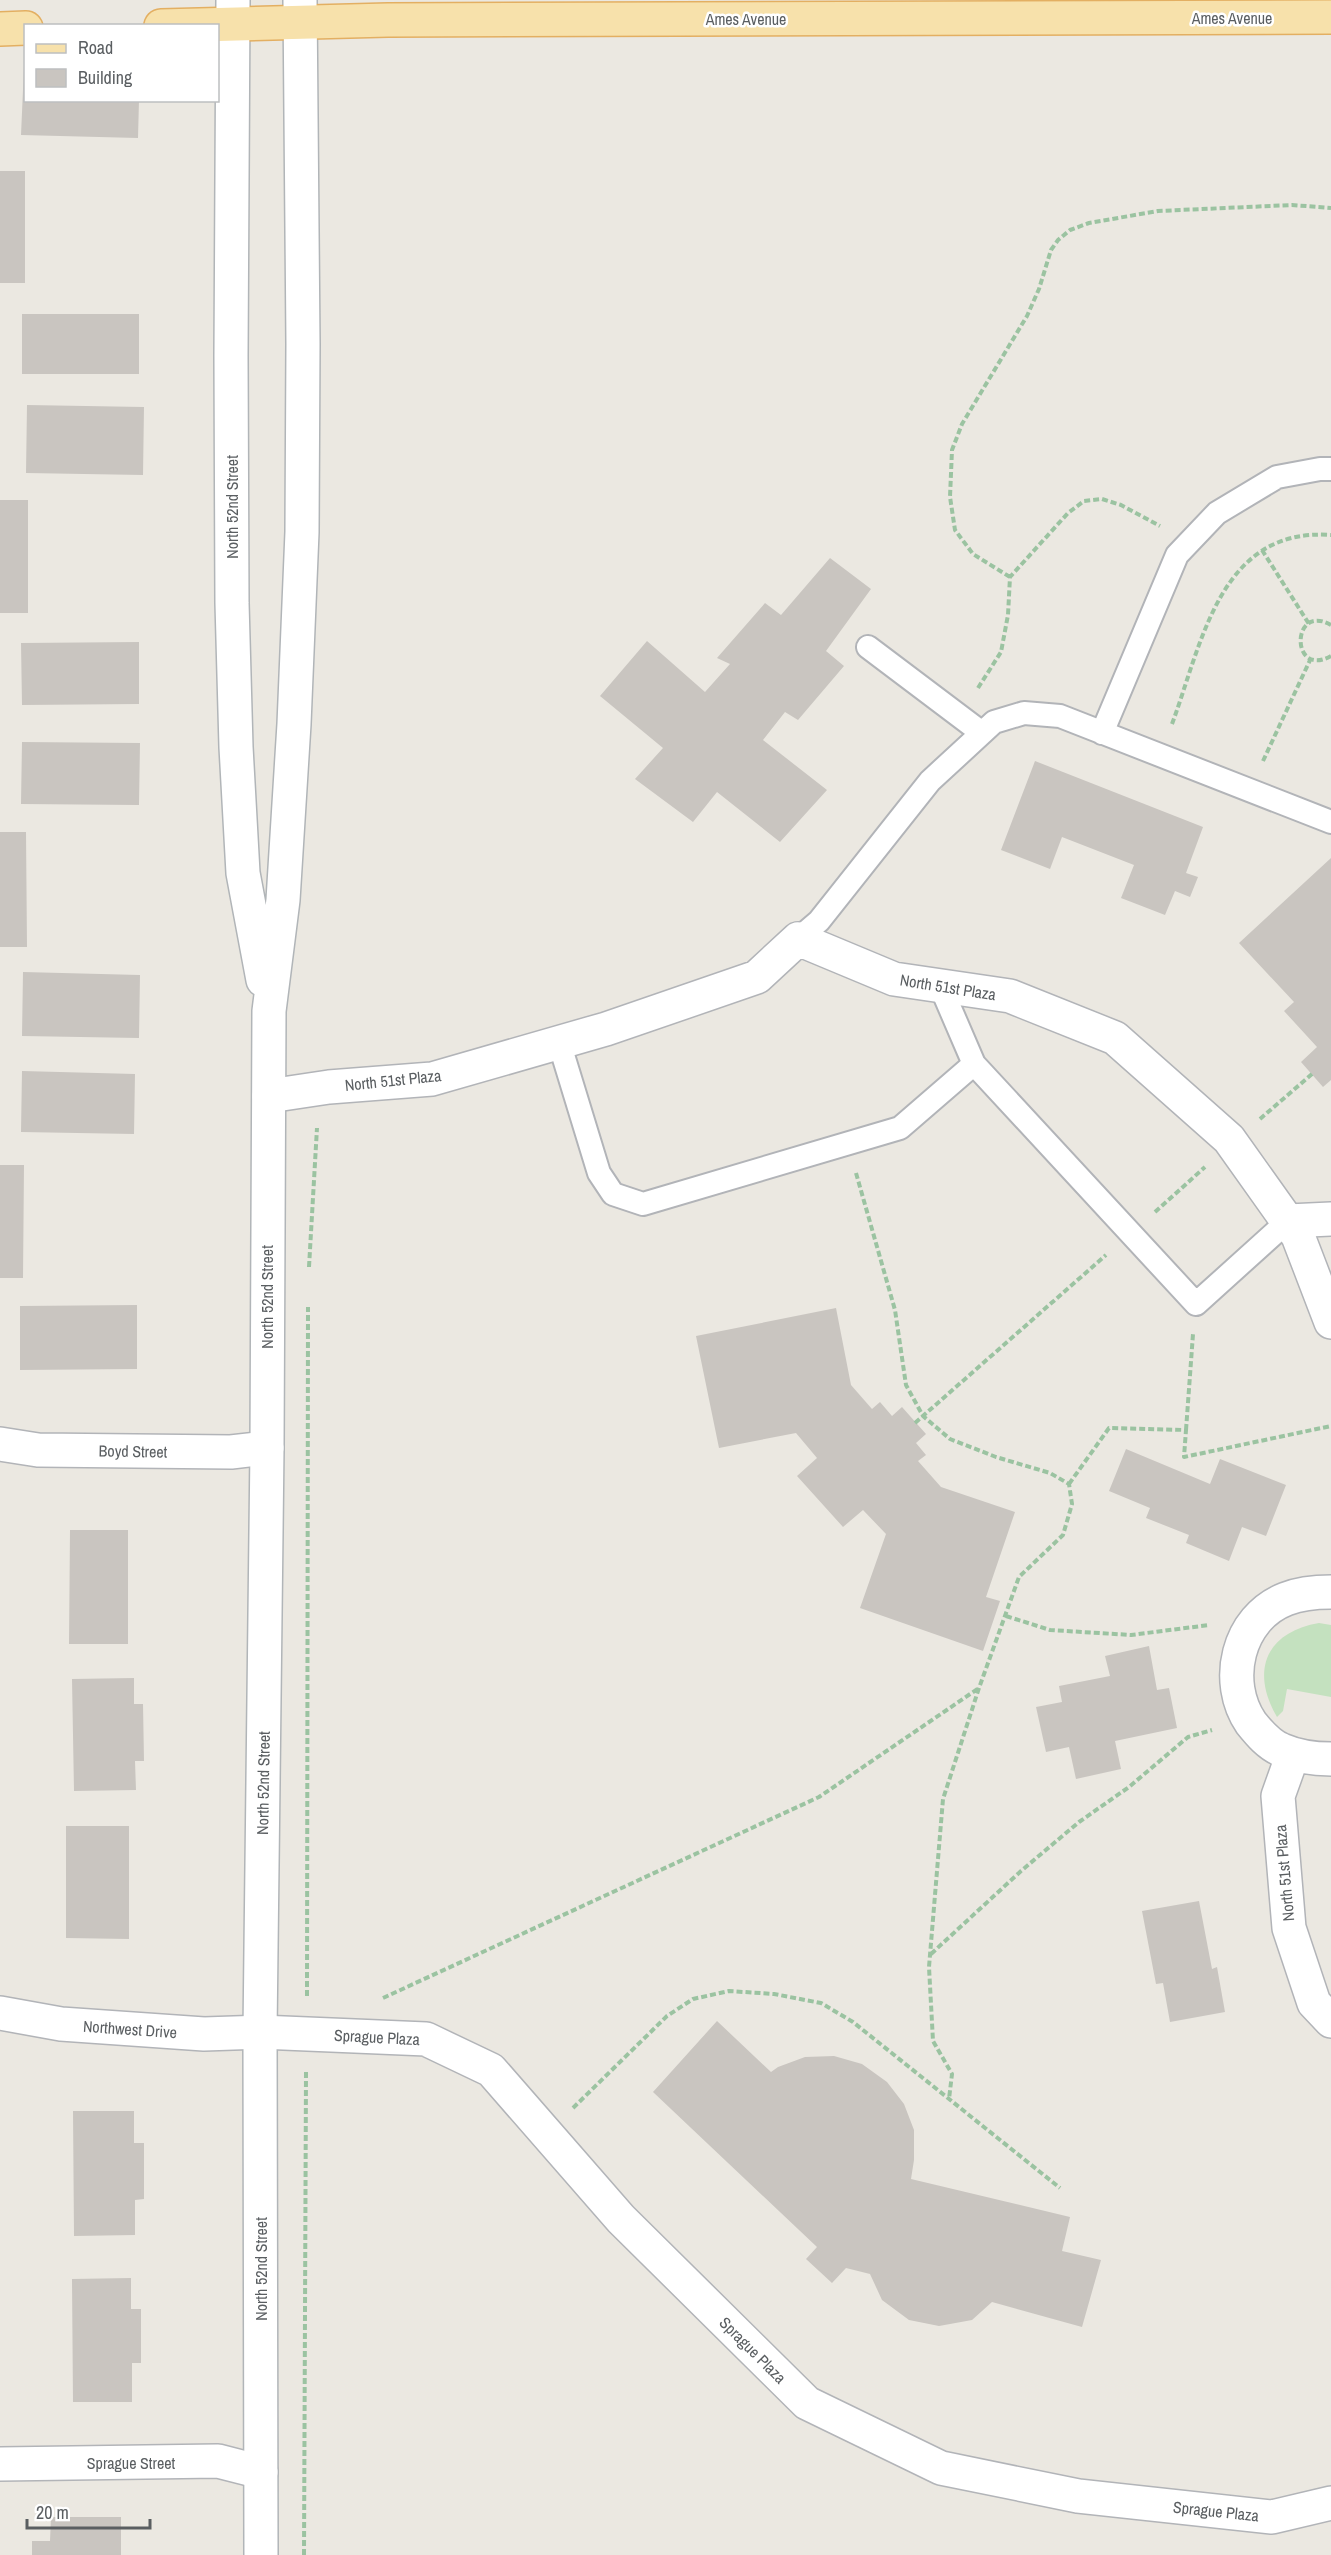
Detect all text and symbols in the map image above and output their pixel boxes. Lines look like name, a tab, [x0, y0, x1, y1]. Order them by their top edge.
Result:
street label: Ames Avenue	[1191, 7, 1272, 29]
street label: Ames Avenue	[705, 8, 786, 30]
legend	[24, 24, 219, 102]
text: Road	[78, 35, 113, 60]
text: Building	[78, 65, 133, 90]
street label: North 52nd Street	[221, 455, 243, 559]
street label: North 51st Plaza	[898, 969, 998, 1006]
street label: North 51st Plaza	[344, 1064, 443, 1096]
street label: North 52nd Street	[256, 1245, 278, 1349]
street label: Boyd Street	[99, 1439, 168, 1463]
street label: North 52nd Street	[251, 1731, 275, 1835]
street label: North 51st Plaza	[1269, 1823, 1299, 1922]
street label: Northwest Drive	[82, 2015, 178, 2043]
street label: Sprague Plaza	[333, 2024, 421, 2050]
street label: North 52nd Street	[250, 2217, 272, 2321]
street label: Sprague Plaza	[715, 2312, 792, 2389]
street label: Sprague Street	[87, 2452, 175, 2474]
scale bar	[27, 2492, 150, 2530]
street label: Sprague Plaza	[1172, 2496, 1261, 2527]
text: 20 m	[36, 2500, 69, 2525]

